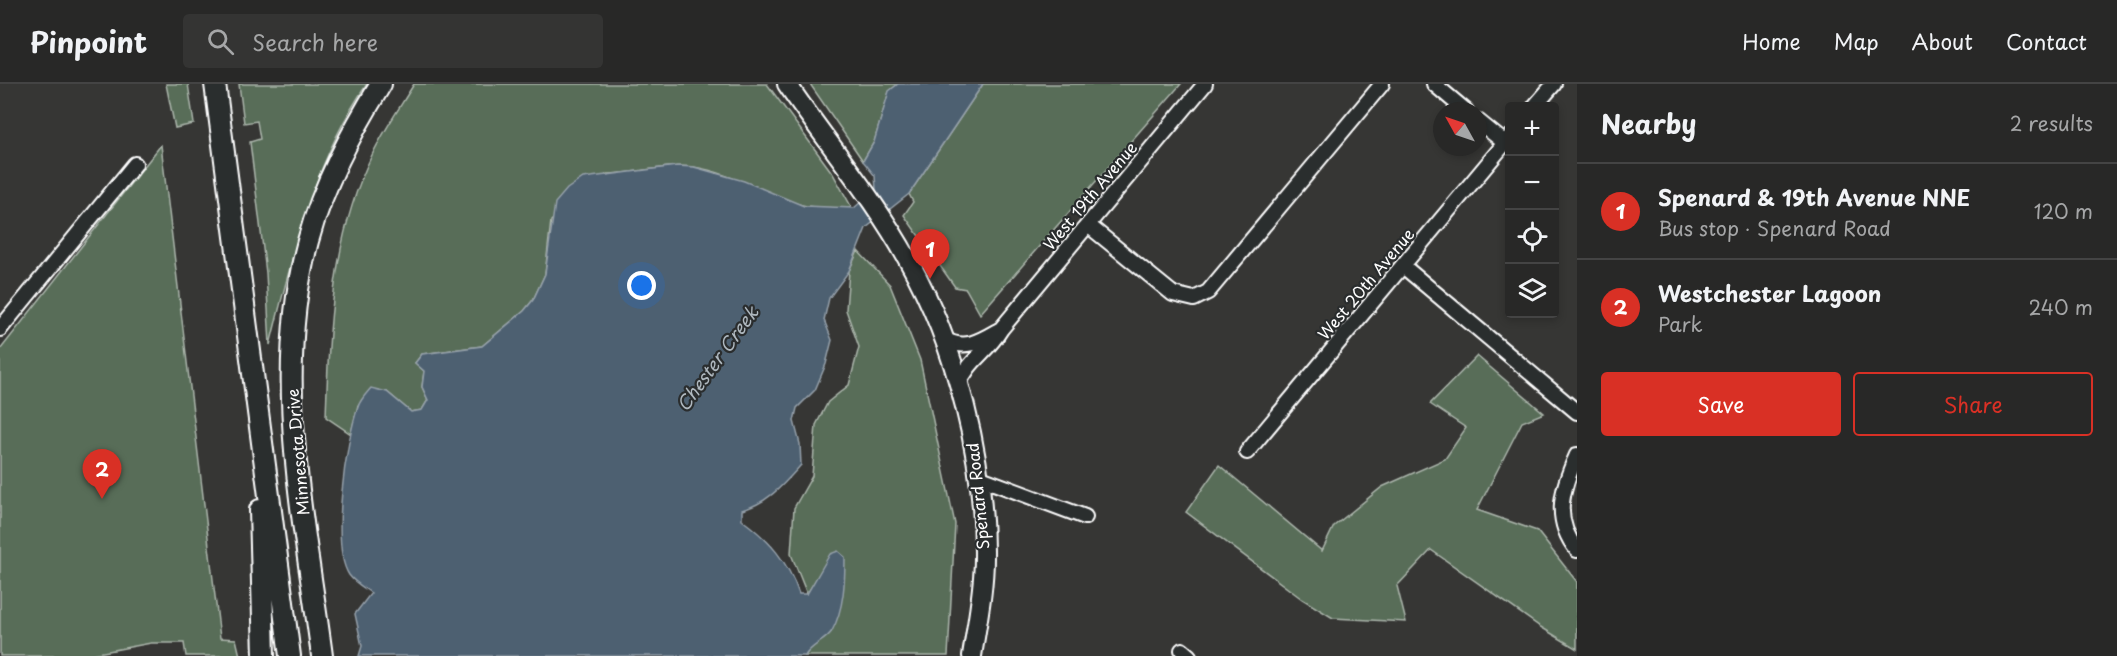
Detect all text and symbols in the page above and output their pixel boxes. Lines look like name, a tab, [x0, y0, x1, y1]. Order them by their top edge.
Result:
search box	[183, 14, 603, 68]
text: Pinpoint	[30, 20, 147, 63]
icon: search	[204, 25, 237, 58]
text: Search here	[252, 25, 378, 58]
text: Home	[1742, 25, 1801, 57]
text: Map	[1834, 25, 1879, 57]
text: About	[1912, 25, 1973, 57]
text: Contact	[2006, 25, 2087, 57]
north arrow	[1433, 102, 1487, 156]
map controls	[1505, 102, 1559, 318]
button: +	[1505, 102, 1559, 156]
text: Nearby	[1601, 104, 1696, 143]
text: 2 results	[2010, 108, 2093, 138]
street label: West 19th Avenue	[1037, 136, 1142, 255]
button: −	[1505, 156, 1559, 210]
text: Spenard & 19th Avenue NNE	[1658, 180, 1970, 213]
text: 1	[1616, 196, 1625, 226]
text: 120 m	[2034, 196, 2093, 226]
button: locate	[1505, 210, 1559, 264]
text: Bus stop · Spenard Road	[1658, 213, 1891, 243]
street label: West 20th Avenue	[1311, 222, 1419, 344]
pin: 1	[910, 230, 950, 279]
button: layers	[1505, 264, 1559, 318]
your location	[627, 271, 656, 300]
text: Westchester Lagoon	[1658, 276, 1881, 309]
text: 2	[1613, 292, 1628, 322]
text: 240 m	[2028, 292, 2093, 322]
water label: Chester Creek	[669, 299, 765, 416]
text: Park	[1658, 309, 1703, 339]
button: Save	[1601, 372, 1841, 436]
button: Share	[1853, 372, 2093, 436]
street label: Minnesota Drive	[280, 388, 314, 516]
street label: Spenard Road	[959, 442, 995, 551]
pin: 2	[82, 450, 122, 499]

